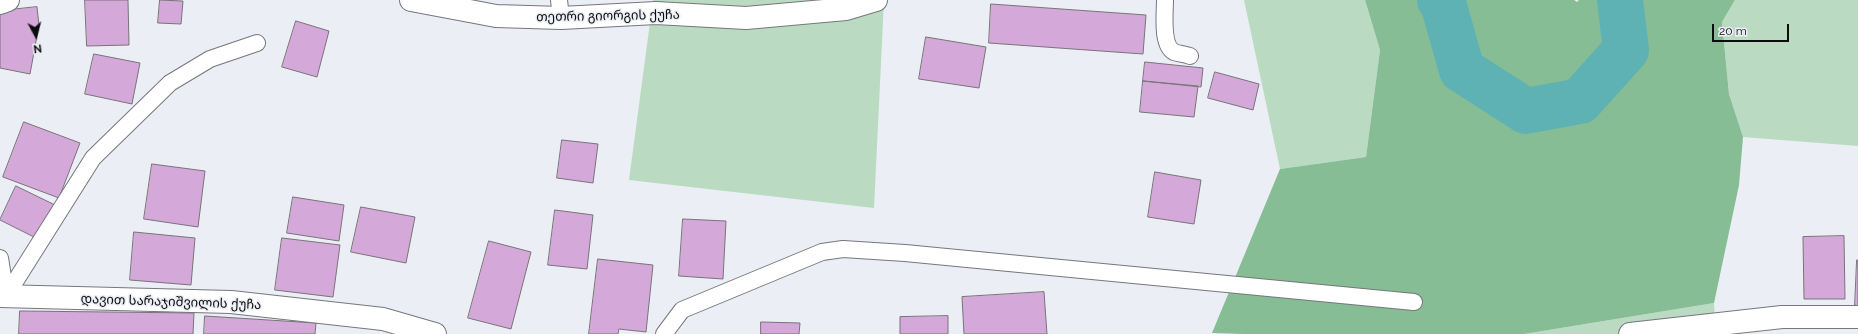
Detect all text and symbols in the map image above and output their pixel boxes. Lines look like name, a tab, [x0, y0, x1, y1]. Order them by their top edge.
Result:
street label: თეთრი გიორგის ქუჩა	[536, 7, 680, 25]
north arrow	[16, 16, 56, 56]
scale bar	[1714, 16, 1791, 42]
text: 20 m	[1719, 24, 1747, 38]
text: N	[33, 41, 42, 55]
street label: დავით სარაჯიშვილის ქუჩა	[80, 291, 262, 313]

